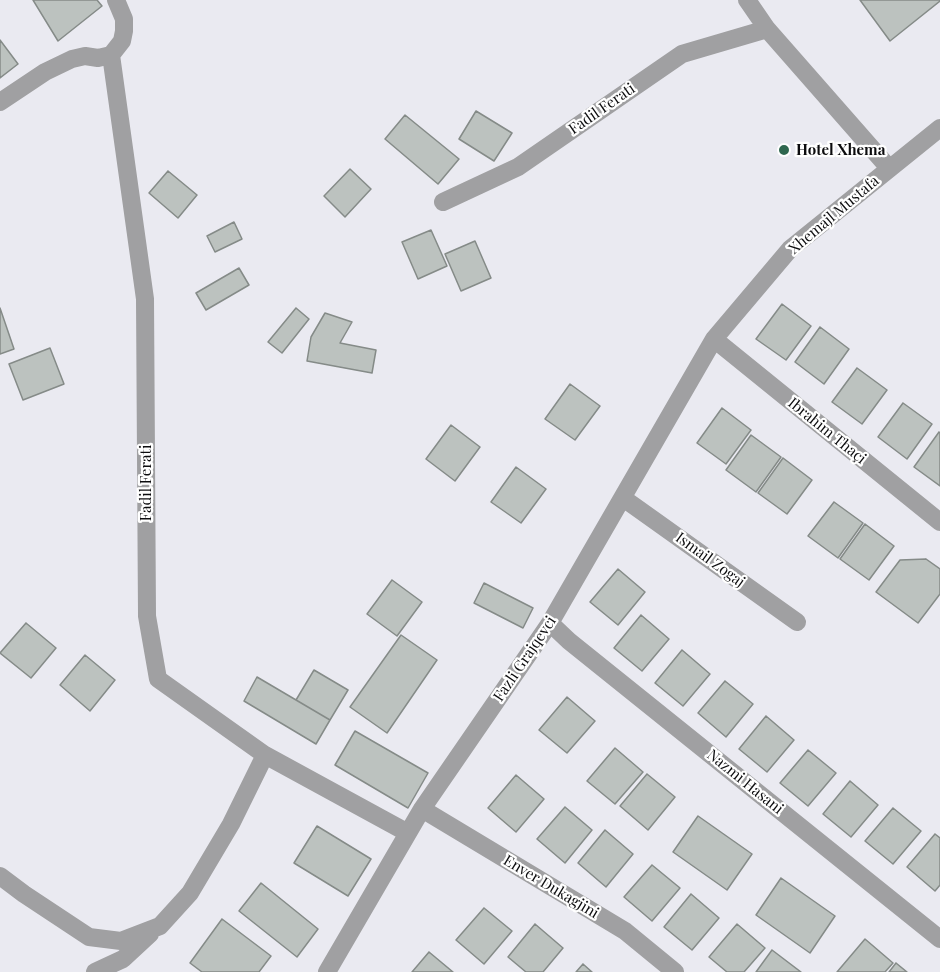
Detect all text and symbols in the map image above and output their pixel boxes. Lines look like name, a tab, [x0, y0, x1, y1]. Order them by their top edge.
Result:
street label: Fadil Ferati	[565, 80, 639, 138]
place label: Hotel Xhema	[796, 141, 885, 159]
marker: Hotel Xhema	[777, 143, 791, 157]
street label: Xhemajl Mustafa	[785, 172, 883, 258]
street label: Ibrahim Thaçi	[784, 394, 870, 468]
street label: Fadil Ferati	[137, 445, 155, 521]
street label: Ismail Zogaj	[672, 529, 748, 591]
street label: Fazli Grajqevci	[490, 613, 560, 705]
street label: Nazmi Hasani	[703, 746, 787, 818]
street label: Enver Dukagjini	[500, 851, 602, 923]

